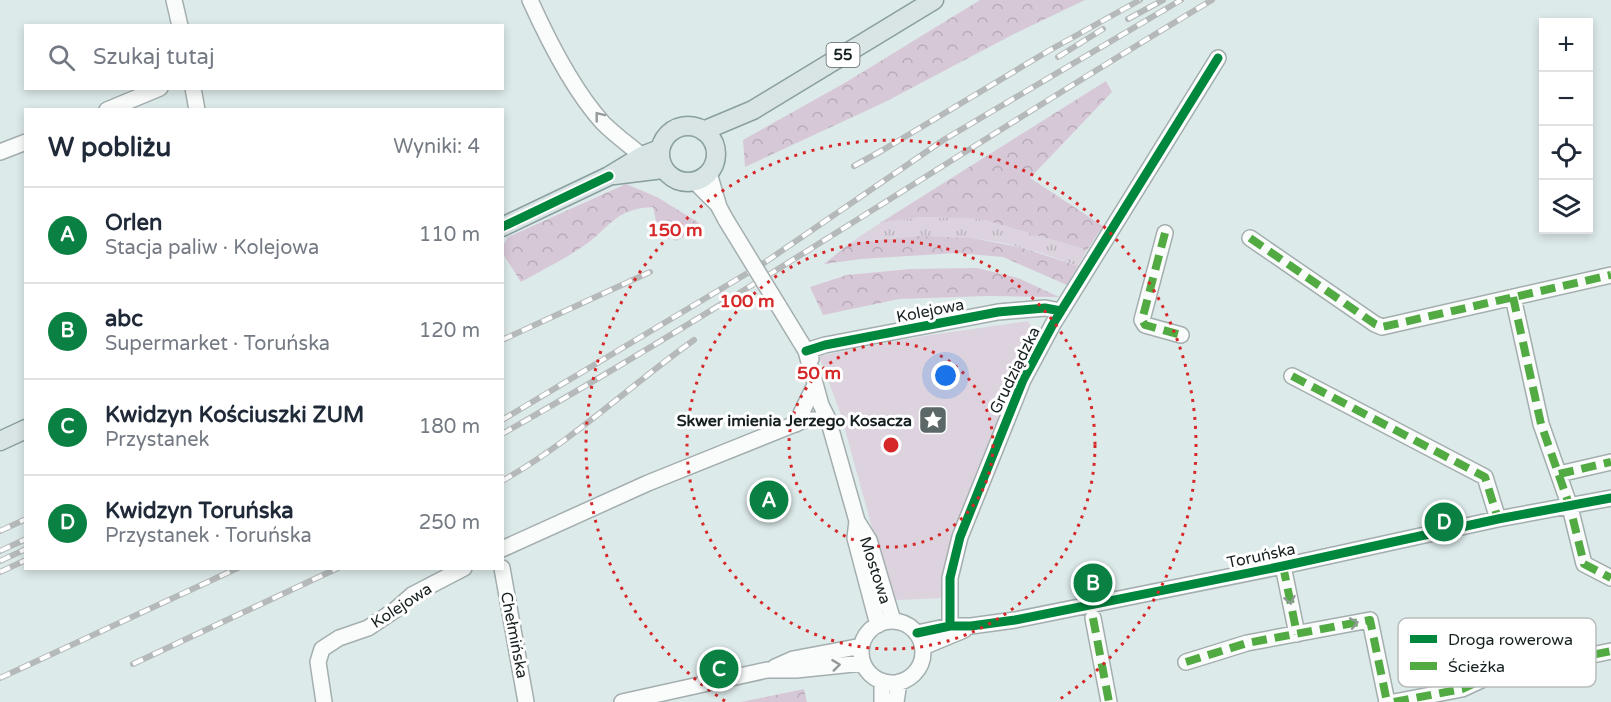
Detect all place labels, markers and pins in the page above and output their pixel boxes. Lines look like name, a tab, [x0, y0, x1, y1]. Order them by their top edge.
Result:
place icon: Skwer imienia Jerzego Kosacza	[917, 404, 949, 436]
place label: Skwer imienia Jerzego Kosacza	[677, 411, 912, 431]
centre of rings	[881, 435, 901, 455]
pin: A	[750, 478, 788, 522]
pin: D	[1424, 500, 1464, 544]
pin: B	[1074, 560, 1112, 606]
pin: C	[700, 646, 738, 692]

